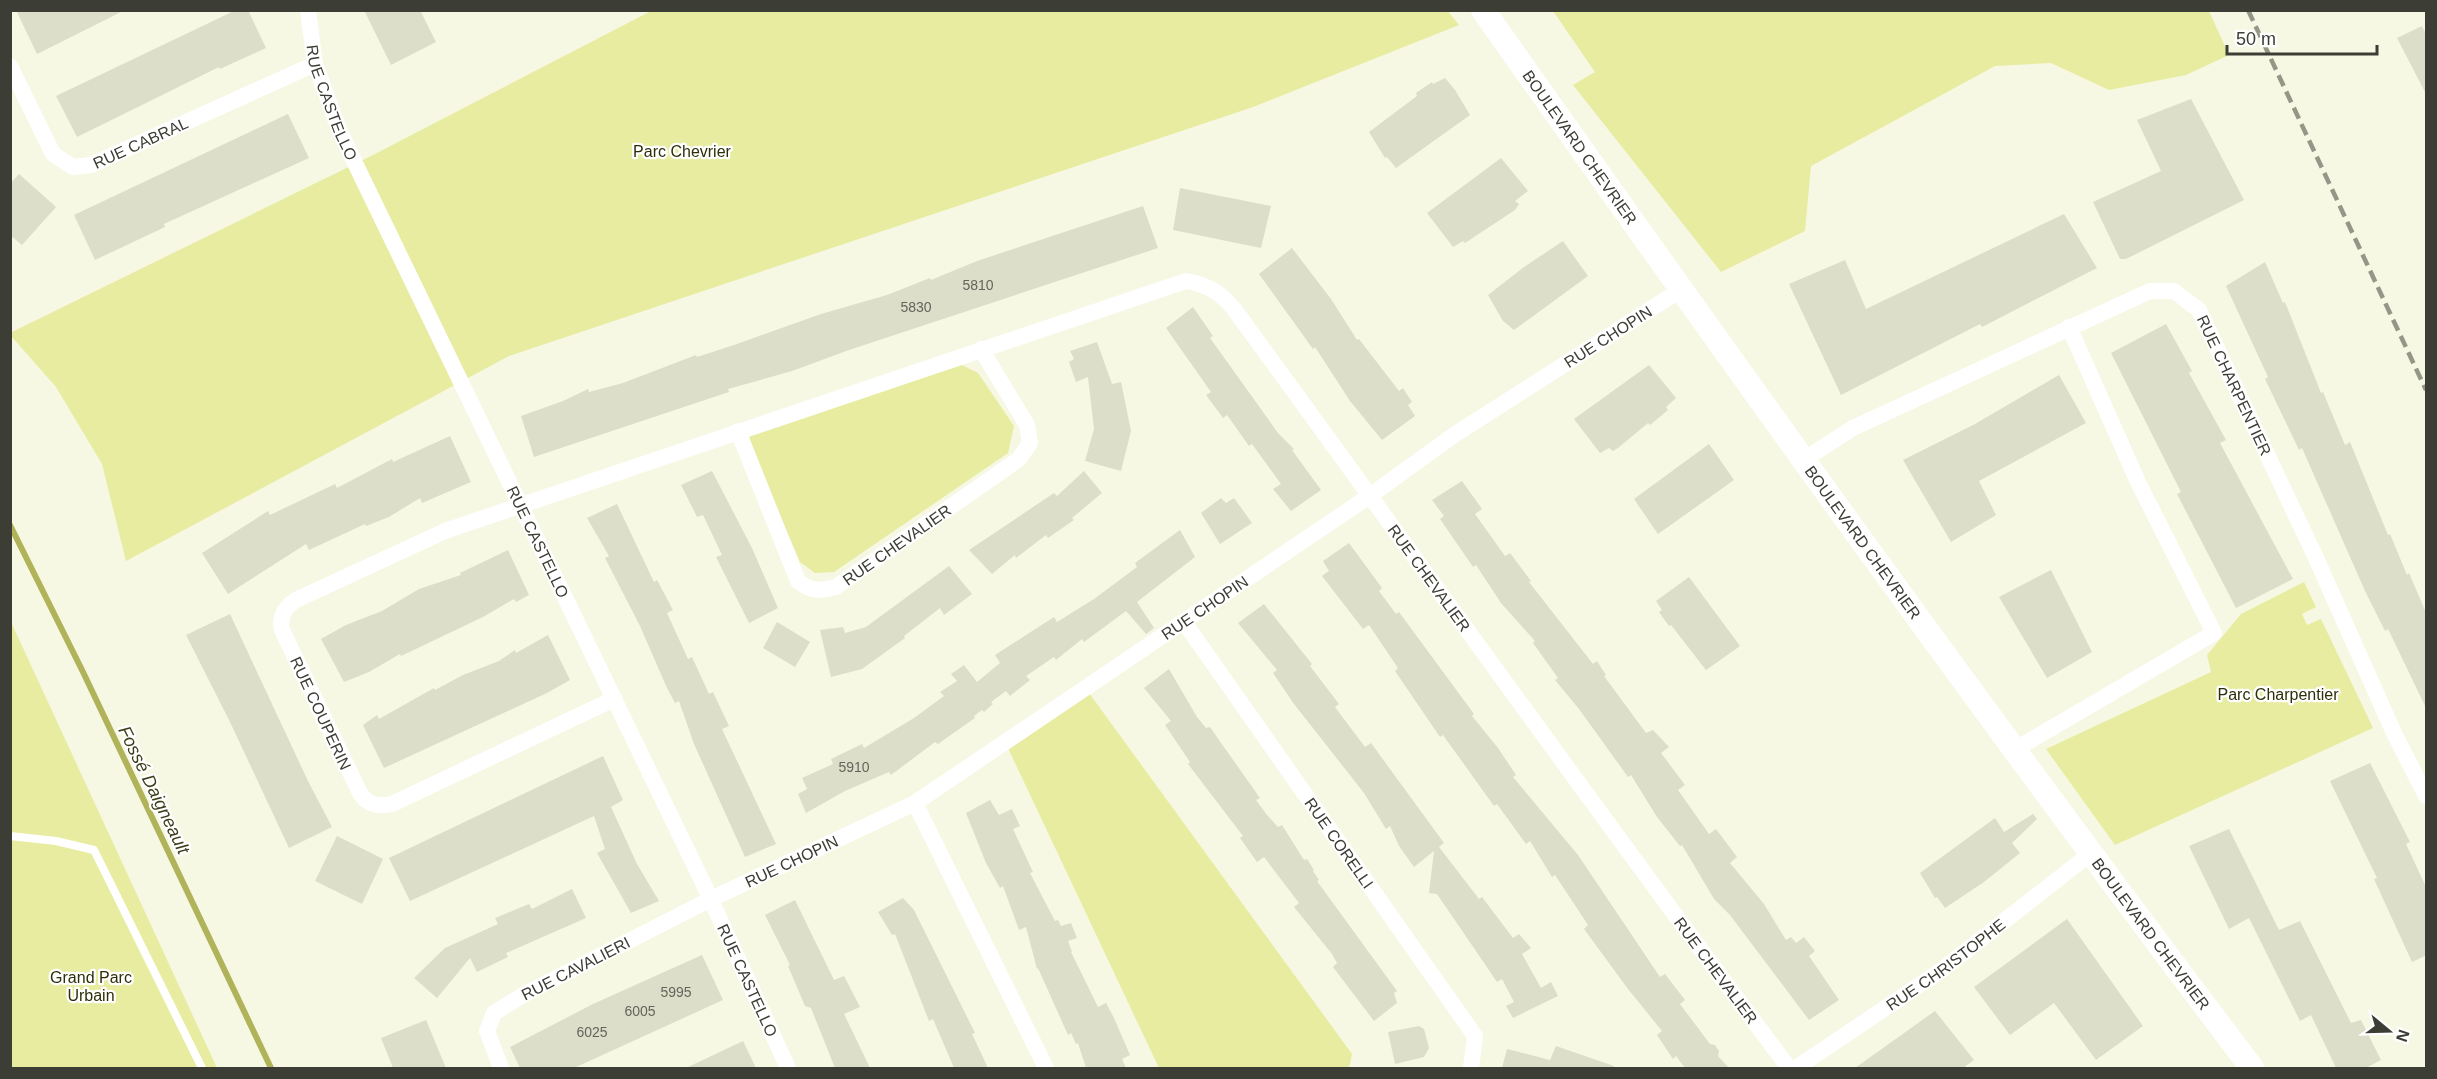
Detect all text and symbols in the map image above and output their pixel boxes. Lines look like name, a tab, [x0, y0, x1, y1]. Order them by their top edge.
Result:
scale bar	[2227, 18, 2377, 56]
text: 50 m	[2236, 29, 2276, 49]
street label: RUE CASTELLO	[304, 44, 360, 163]
street label: BOULEVARD CHEVRIER	[1519, 67, 1640, 228]
street label: RUE CABRAL	[90, 114, 191, 172]
park label: Parc Chevrier	[633, 143, 732, 160]
house number: 5810	[962, 277, 994, 293]
house number: 5830	[900, 299, 932, 315]
street label: RUE CHOPIN	[1561, 303, 1655, 371]
street label: RUE CHARPENTIER	[2194, 313, 2274, 458]
street label: BOULEVARD CHEVRIER	[1802, 463, 1924, 622]
street label: RUE CASTELLO	[503, 483, 572, 601]
street label: RUE CHEVALIER	[840, 501, 954, 589]
street label: RUE CHEVALIER	[1385, 521, 1473, 635]
street label: RUE CHOPIN	[1158, 573, 1251, 643]
street label: RUE COUPERIN	[287, 654, 354, 772]
park label: Parc Charpentier	[2218, 686, 2339, 703]
water label: Fossé Daigneault	[114, 723, 194, 858]
house number: 5910	[838, 759, 870, 775]
street label: RUE CORELLI	[1301, 795, 1377, 892]
street label: RUE CHOPIN	[743, 833, 841, 891]
street label: BOULEVARD CHEVRIER	[2089, 855, 2213, 1013]
street label: RUE CHEVALIER	[1671, 914, 1761, 1027]
street label: RUE CHRISTOPHE	[1883, 916, 2009, 1014]
street label: RUE CASTELLO	[714, 921, 780, 1039]
street label: RUE CAVALIERI	[519, 934, 633, 1003]
park label: Grand Parc Urbain	[50, 969, 132, 1004]
house number: 5995	[660, 984, 692, 1000]
north arrow	[2359, 1001, 2419, 1061]
house number: 6005	[624, 1003, 656, 1019]
house number: 6025	[576, 1024, 608, 1040]
text: N	[2393, 1027, 2413, 1044]

